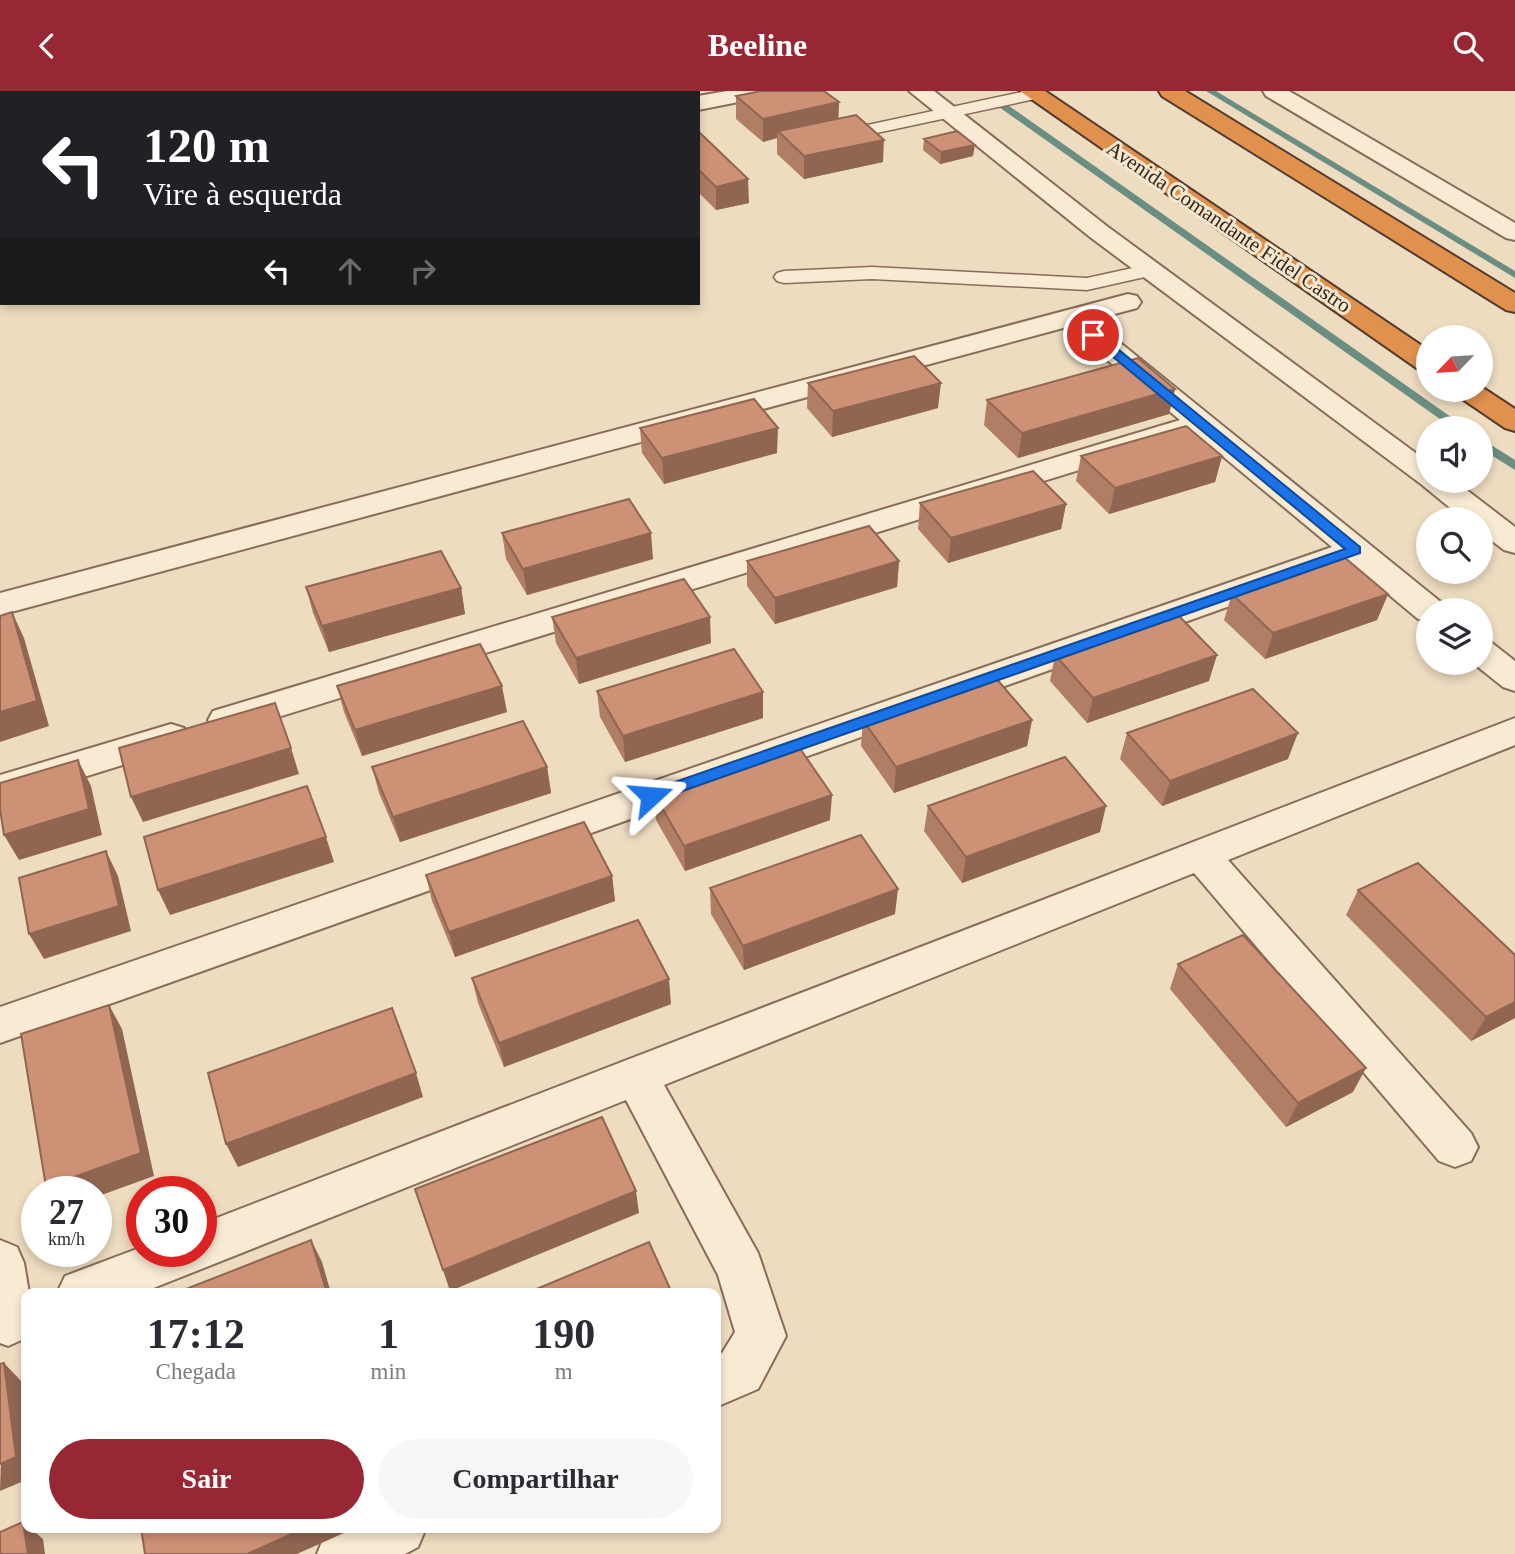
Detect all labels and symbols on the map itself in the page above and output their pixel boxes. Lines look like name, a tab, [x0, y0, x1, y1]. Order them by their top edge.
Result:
street label: Avenida Comandante Fidel Castro	[1102, 136, 1356, 318]
pin	[1063, 305, 1123, 365]
north arrow	[1416, 325, 1493, 403]
position arrow	[614, 759, 688, 833]
speed limit sign: 30	[126, 1176, 217, 1267]

